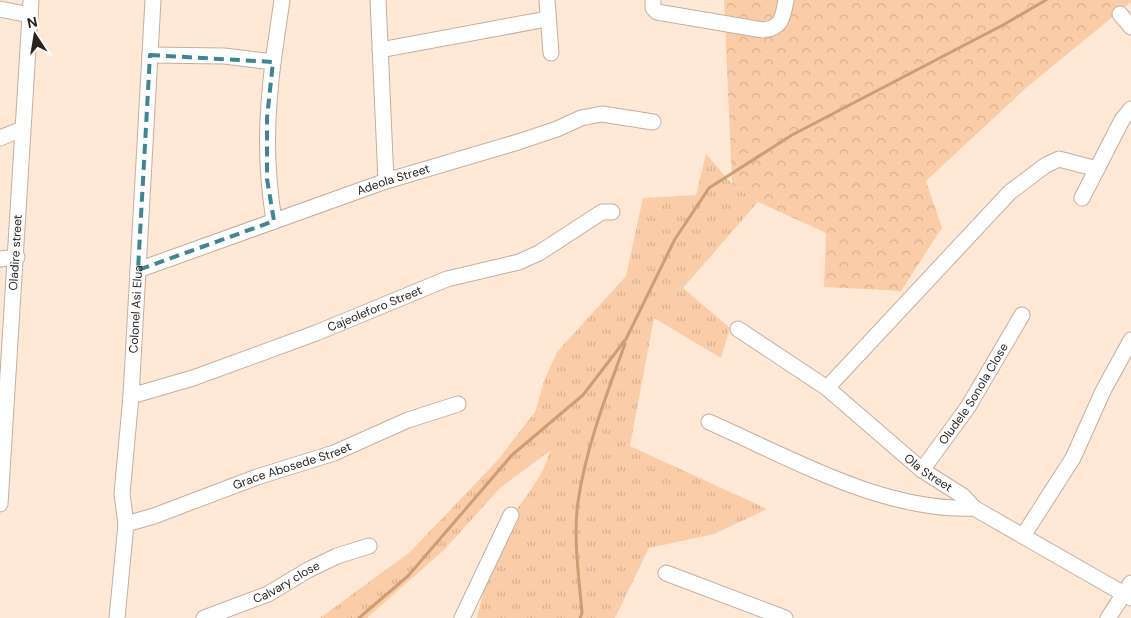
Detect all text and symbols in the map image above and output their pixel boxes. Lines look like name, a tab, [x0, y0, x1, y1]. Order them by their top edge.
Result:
north arrow	[10, 10, 60, 60]
text: N	[25, 12, 39, 32]
street label: Adeola Street	[355, 160, 432, 199]
street label: Oladire street	[5, 214, 26, 291]
street label: Colonel Asi Elua	[125, 265, 146, 354]
street label: Cajeoleforo Street	[325, 282, 425, 335]
street label: Oludele Sonola Close	[935, 340, 1012, 448]
street label: Grace Abosede Street	[230, 438, 354, 493]
street label: Ola Street	[901, 450, 956, 495]
street label: Calvary close	[251, 557, 323, 607]

